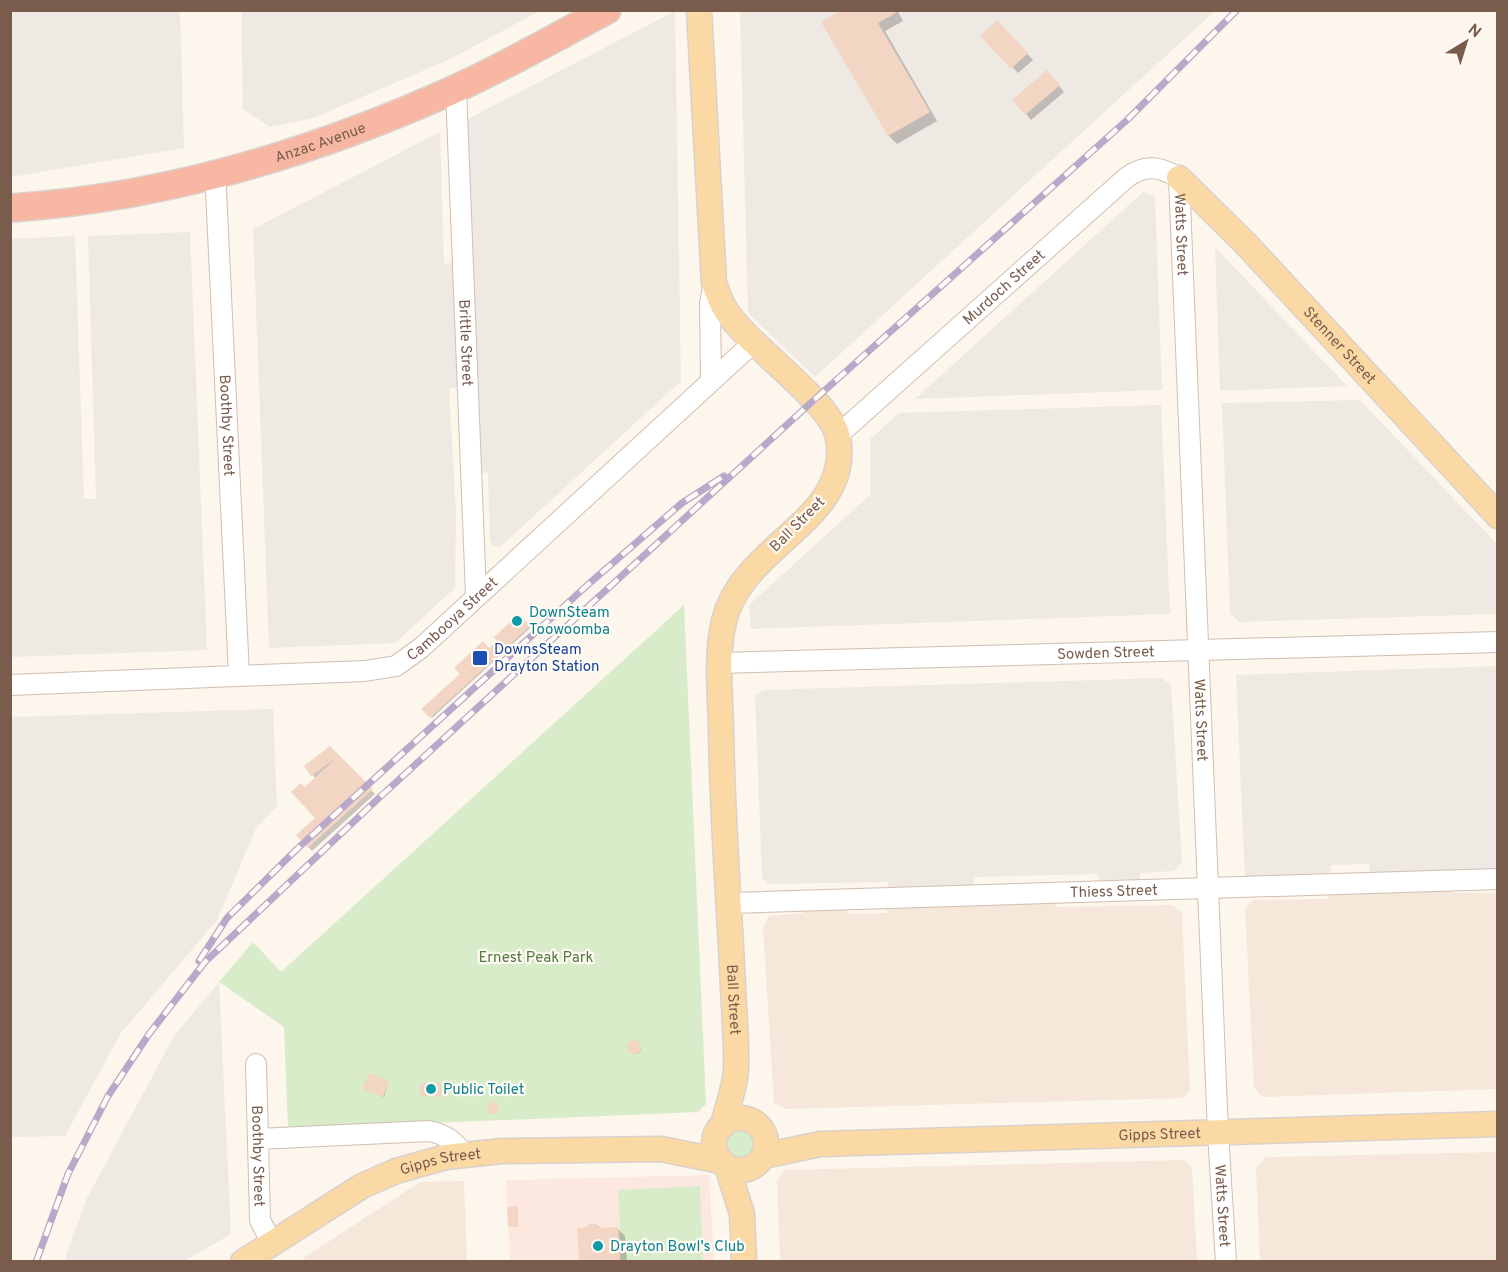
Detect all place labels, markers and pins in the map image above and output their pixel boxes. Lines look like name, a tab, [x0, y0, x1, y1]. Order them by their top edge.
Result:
place label: DownSteam Toowoomba	[529, 604, 610, 640]
marker: DownSteam Toowoomba	[510, 614, 524, 628]
place label: DownsSteam Drayton Station	[494, 641, 600, 677]
marker: DownsSteam Drayton Station	[471, 649, 489, 667]
place label: Public Toilet	[443, 1081, 524, 1100]
marker: Public Toilet	[424, 1082, 438, 1096]
place label: Drayton Bowl's Club	[610, 1238, 745, 1257]
marker: Drayton Bowl's Club	[591, 1239, 605, 1253]

